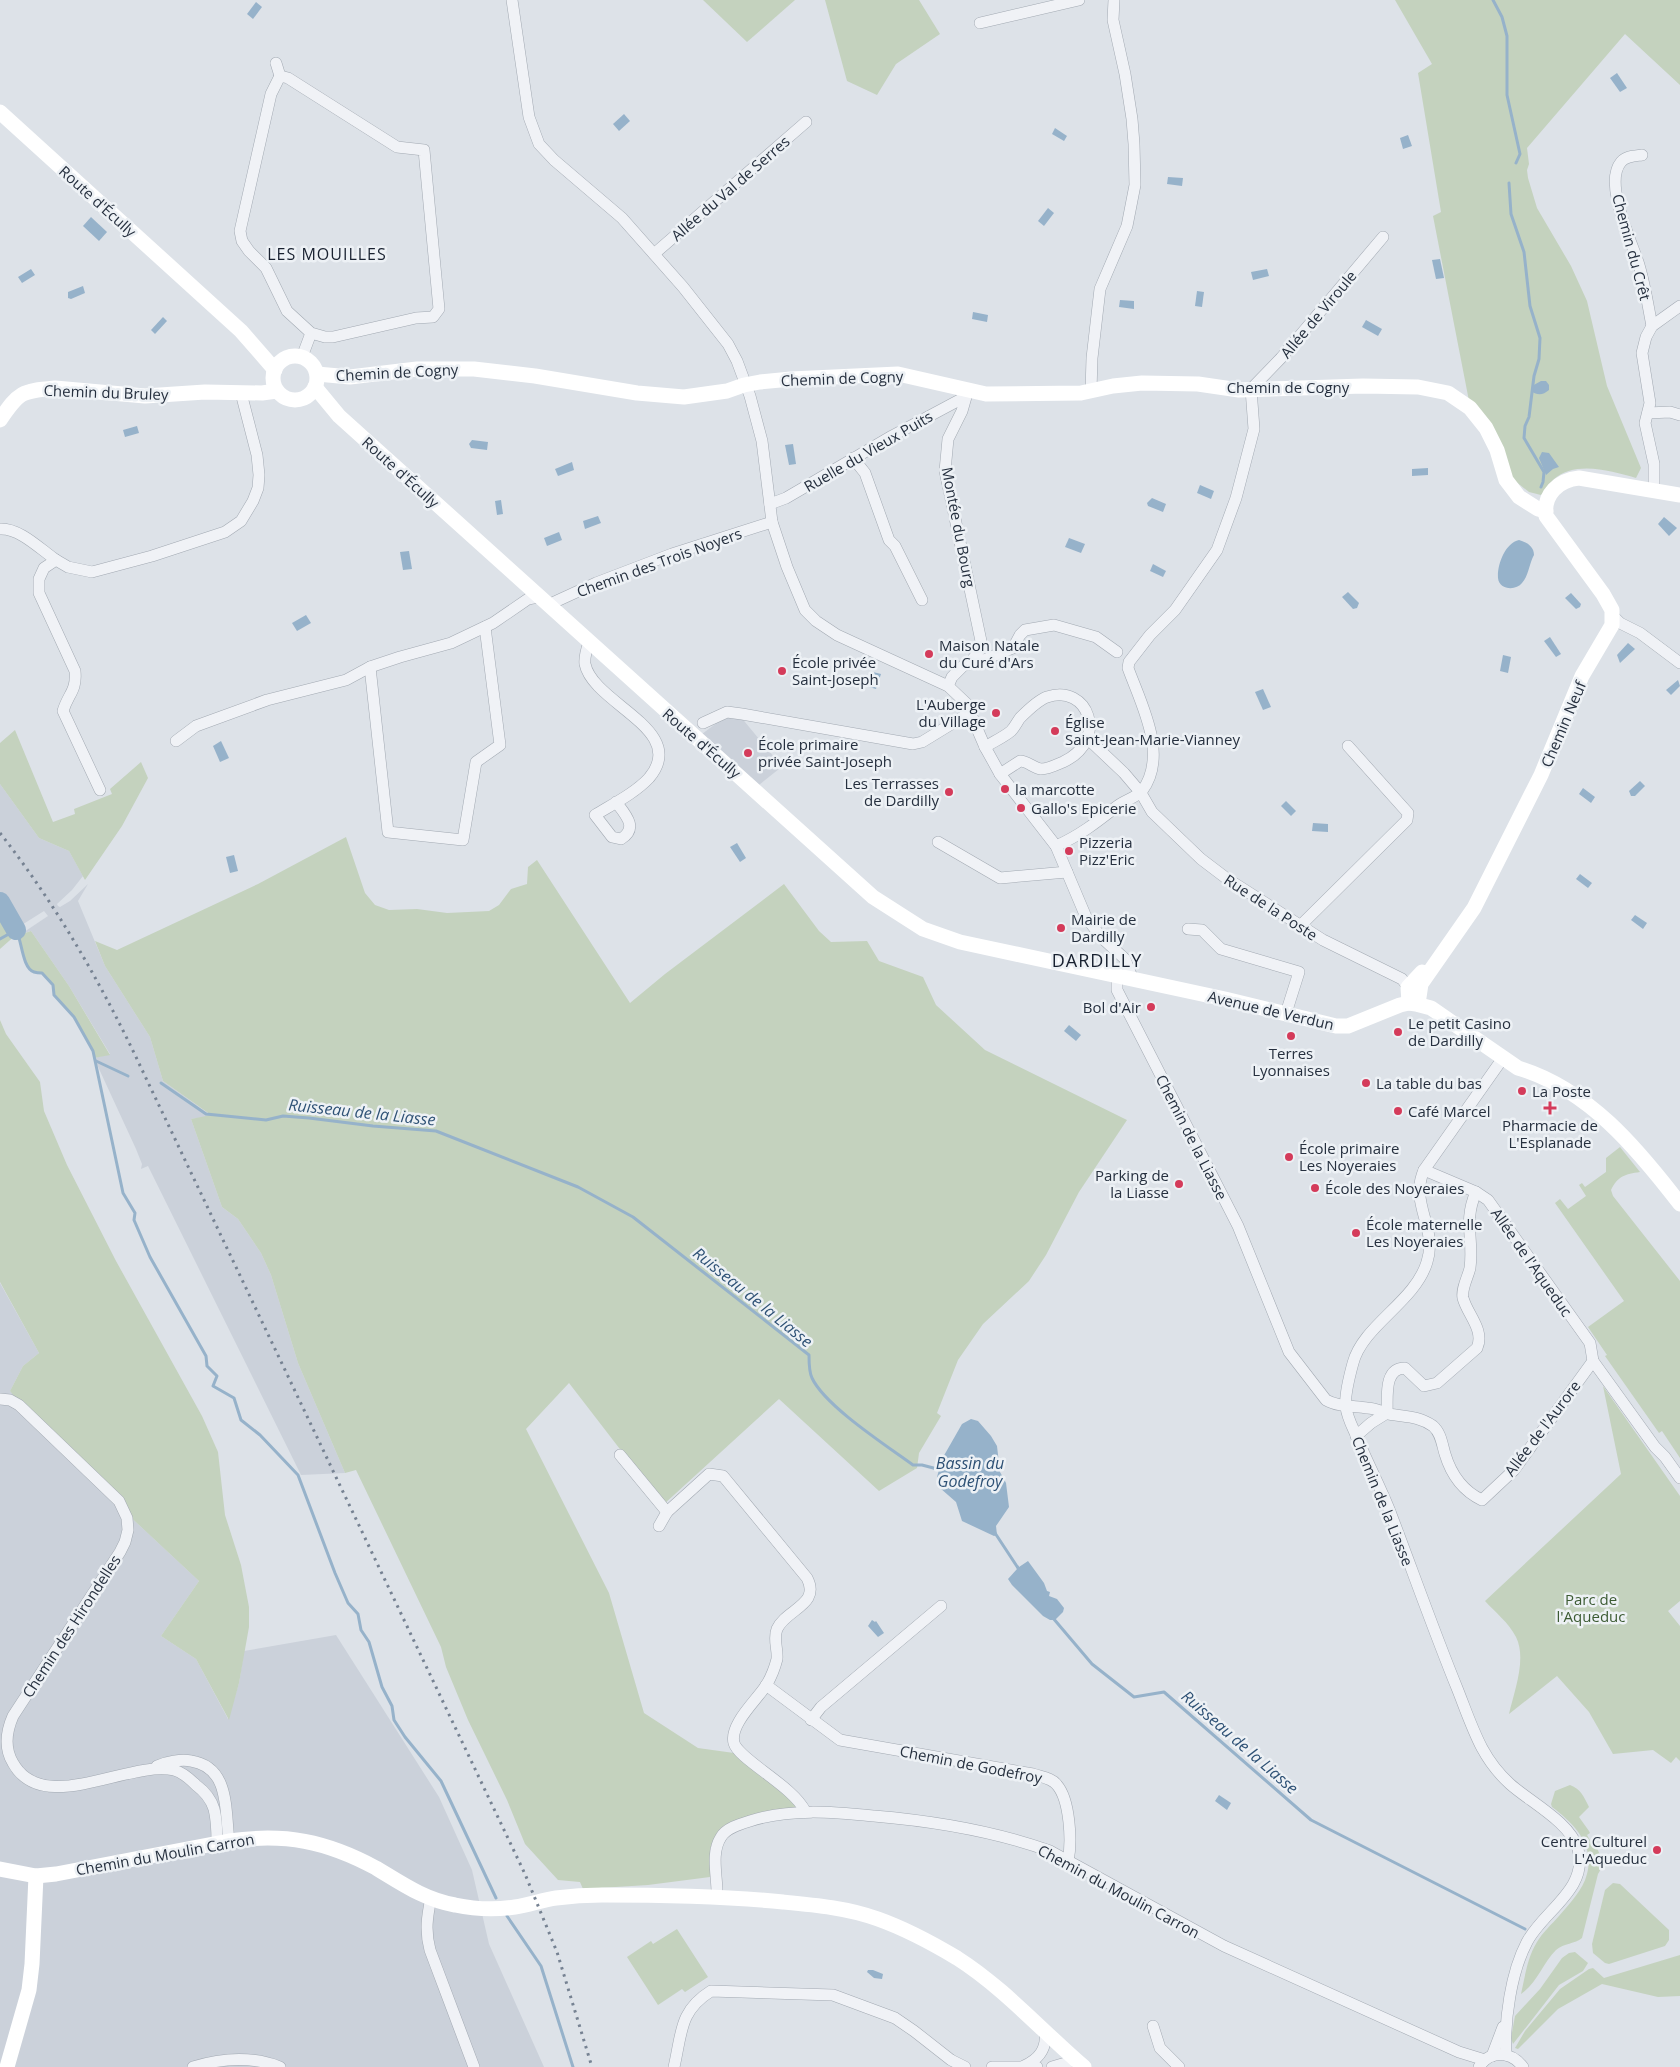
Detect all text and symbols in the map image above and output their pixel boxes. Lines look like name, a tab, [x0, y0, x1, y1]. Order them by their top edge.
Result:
street label: Allée du Val de Serres	[666, 131, 794, 245]
street label: Route d'Écully	[55, 161, 141, 241]
street label: Chemin du Crêt	[1608, 192, 1656, 302]
district label: LES MOUILLES	[267, 243, 387, 265]
street label: Allée de Viroule	[1275, 266, 1361, 362]
street label: Chemin de Cogny	[335, 359, 459, 385]
street label: Chemin de Cogny	[780, 366, 904, 390]
street label: Chemin de Cogny	[1227, 377, 1350, 397]
street label: Chemin du Bruley	[43, 380, 169, 404]
street label: Ruelle du Vieux Puits	[800, 406, 936, 496]
street label: Route d'Écully	[358, 432, 444, 512]
street label: Montée du Bourg	[938, 465, 980, 589]
street label: Chemin des Trois Noyers	[574, 523, 744, 601]
place label: Maison Natale du Curé d'Ars	[939, 635, 1039, 672]
marker: Maison Natale du Curé d'Ars	[923, 648, 935, 660]
place label: École privée Saint-Joseph	[792, 652, 879, 689]
marker: École privée Saint-Joseph	[776, 665, 788, 677]
street label: Chemin Neuf	[1536, 677, 1591, 770]
place label: L'Auberge du Village	[916, 694, 986, 731]
street label: Route d'Écully	[659, 703, 746, 783]
marker: L'Auberge du Village	[990, 707, 1002, 719]
place label: Église Saint-Jean-Marie-Vianney	[1065, 712, 1240, 749]
marker: Église Saint-Jean-Marie-Vianney	[1049, 725, 1061, 737]
place label: École primaire privée Saint-Joseph	[758, 734, 892, 771]
marker: École primaire privée Saint-Joseph	[742, 747, 754, 759]
place label: Les Terrasses de Dardilly	[845, 773, 939, 810]
place label: la marcotte	[1015, 779, 1095, 799]
marker: la marcotte	[999, 783, 1011, 795]
marker: Les Terrasses de Dardilly	[943, 786, 955, 798]
place label: Gallo's Epicerie	[1031, 798, 1136, 818]
marker: Gallo's Epicerie	[1015, 802, 1027, 814]
place label: Pizzeria Pizz'Eric	[1079, 832, 1135, 869]
marker: Pizzeria Pizz'Eric	[1063, 845, 1075, 857]
street label: Rue de la Poste	[1221, 869, 1321, 945]
place label: Mairie de Dardilly	[1071, 909, 1136, 946]
marker: Mairie de Dardilly	[1055, 922, 1067, 934]
district label: DARDILLY	[1052, 948, 1142, 972]
street label: Avenue de Verdun	[1206, 986, 1336, 1034]
place label: Bol d'Air	[1083, 997, 1141, 1017]
marker: Bol d'Air	[1145, 1001, 1157, 1013]
place label: Le petit Casino de Dardilly	[1408, 1013, 1511, 1050]
marker: Le petit Casino de Dardilly	[1392, 1026, 1404, 1038]
marker: Terres Lyonnaises	[1285, 1030, 1297, 1042]
place label: Terres Lyonnaises	[1252, 1043, 1330, 1080]
street label: Chemin de la Liasse	[1152, 1071, 1232, 1203]
place label: La table du bas	[1376, 1073, 1482, 1093]
marker: La table du bas	[1360, 1077, 1372, 1089]
place label: La Poste	[1532, 1081, 1591, 1101]
marker: La Poste	[1516, 1085, 1528, 1097]
water label: Ruisseau de la Liasse	[287, 1093, 437, 1131]
place label: Café Marcel	[1408, 1101, 1491, 1121]
marker: Pharmacie de L'Esplanade	[1544, 1102, 1556, 1114]
marker: Café Marcel	[1392, 1105, 1404, 1117]
place label: Pharmacie de L'Esplanade	[1502, 1115, 1598, 1152]
place label: École primaire Les Noyeraies	[1299, 1138, 1399, 1175]
marker: École primaire Les Noyeraies	[1283, 1151, 1295, 1163]
place label: Parking de la Liasse	[1095, 1165, 1169, 1202]
marker: Parking de la Liasse	[1173, 1178, 1185, 1190]
place label: École des Noyeraies	[1325, 1178, 1464, 1198]
marker: École des Noyeraies	[1309, 1182, 1321, 1194]
street label: Allée de l'Aqueduc	[1487, 1204, 1577, 1320]
place label: École maternelle Les Noyeraies	[1366, 1214, 1482, 1251]
marker: École maternelle Les Noyeraies	[1350, 1227, 1362, 1239]
water label: Ruisseau de la Liasse	[689, 1242, 817, 1352]
street label: Allée de l'Aurore	[1499, 1376, 1585, 1480]
street label: Chemin de la Liasse	[1348, 1433, 1418, 1569]
water label: Bassin du Godefroy	[936, 1452, 1004, 1492]
street label: Chemin des Hirondelles	[17, 1551, 125, 1701]
park label: Parc de l'Aqueduc	[1557, 1589, 1625, 1626]
water label: Ruisseau de la Liasse	[1177, 1685, 1303, 1799]
street label: Chemin de Godefroy	[898, 1740, 1044, 1788]
street label: Chemin du Moulin Carron	[74, 1828, 256, 1880]
place label: Centre Culturel L'Aqueduc	[1541, 1831, 1647, 1868]
street label: Chemin du Moulin Carron	[1035, 1840, 1203, 1942]
marker: Centre Culturel L'Aqueduc	[1651, 1844, 1663, 1856]

